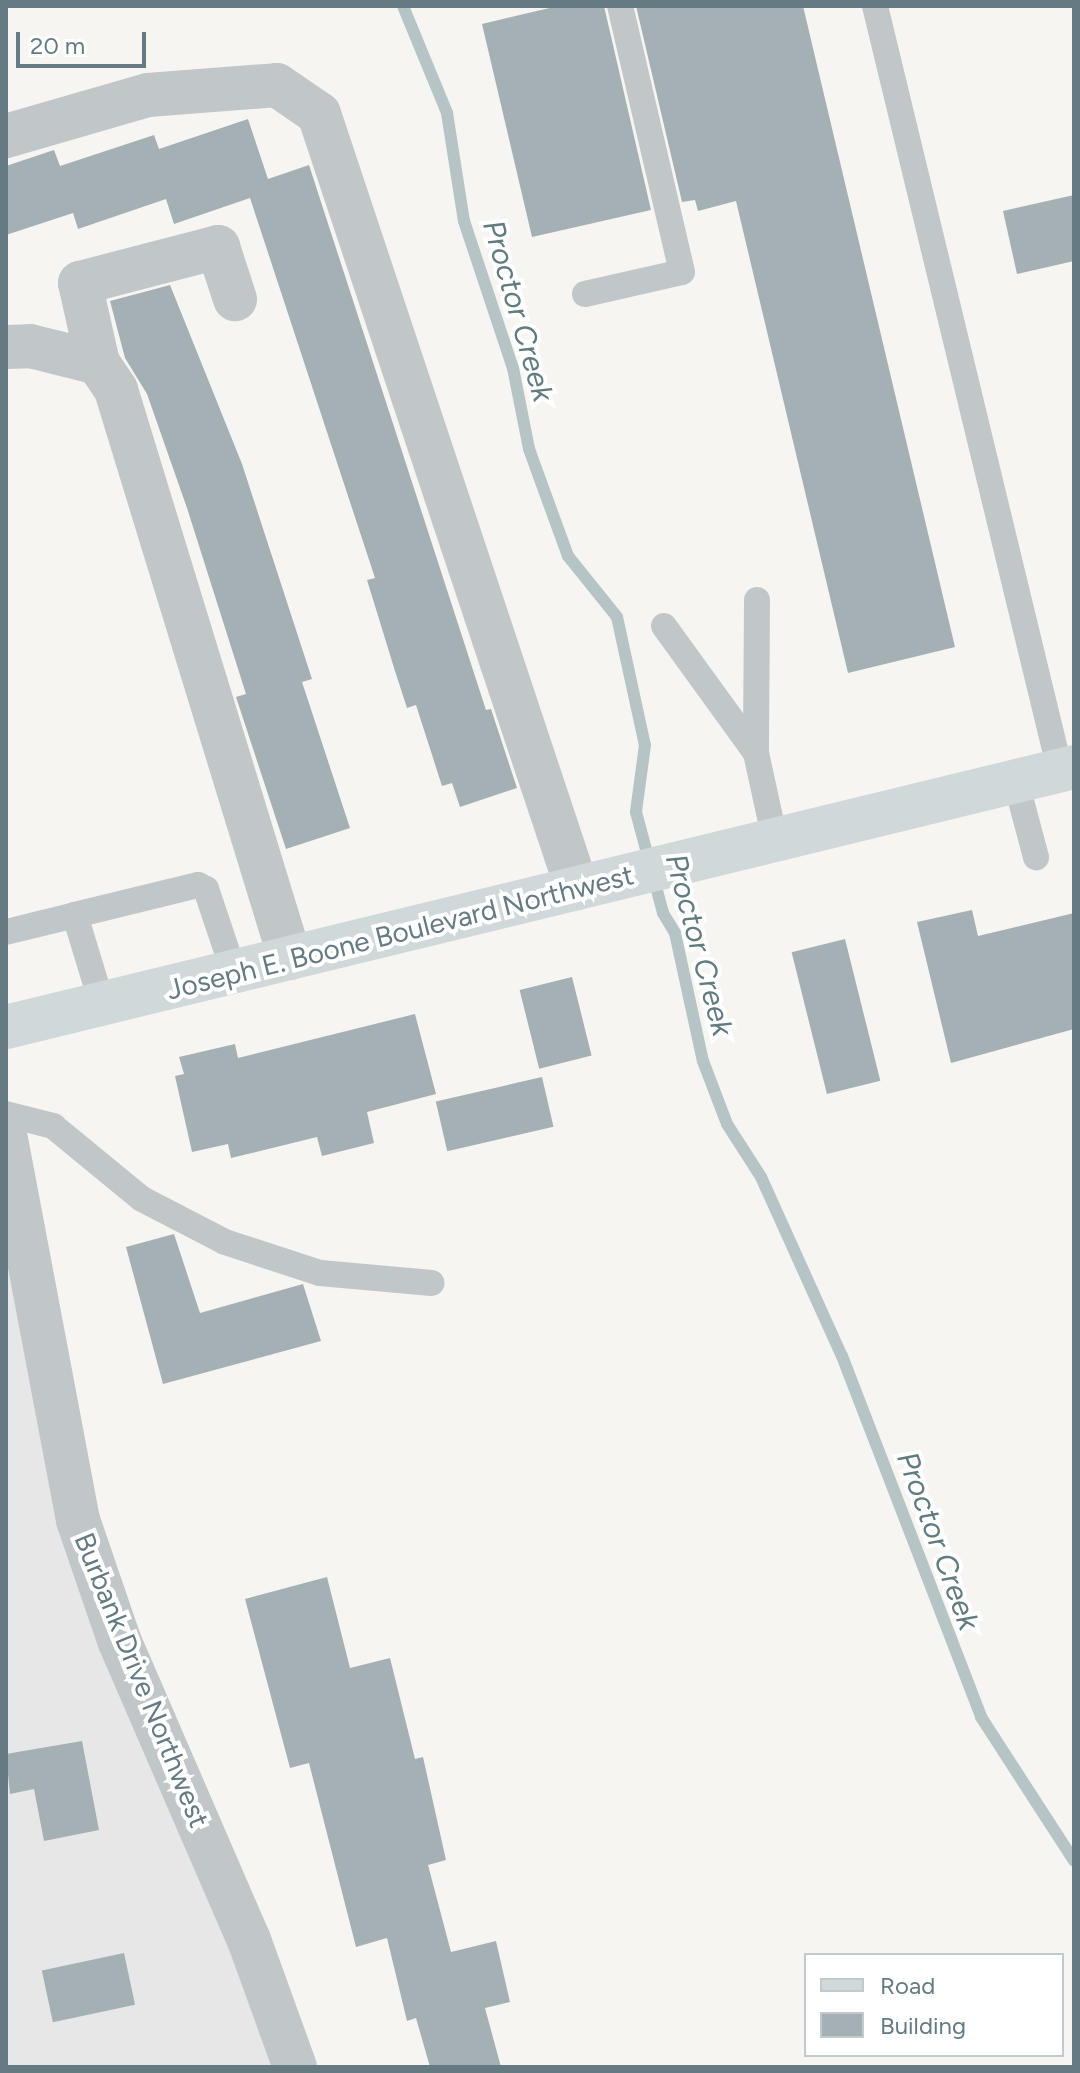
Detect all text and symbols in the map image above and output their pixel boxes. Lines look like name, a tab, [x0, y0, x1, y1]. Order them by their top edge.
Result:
scale bar	[20, 16, 150, 66]
text: 20 m	[30, 31, 85, 60]
water label: Proctor Creek	[475, 216, 561, 406]
water label: Proctor Creek	[657, 850, 741, 1040]
street label: Joseph E. Boone Boulevard Northwest	[163, 858, 637, 1006]
water label: Proctor Creek	[889, 1447, 987, 1635]
street label: Burbank Drive Northwest	[68, 1528, 216, 1832]
legend	[804, 1953, 1064, 2057]
text: Road	[880, 1971, 935, 2000]
text: Building	[880, 2011, 966, 2040]

